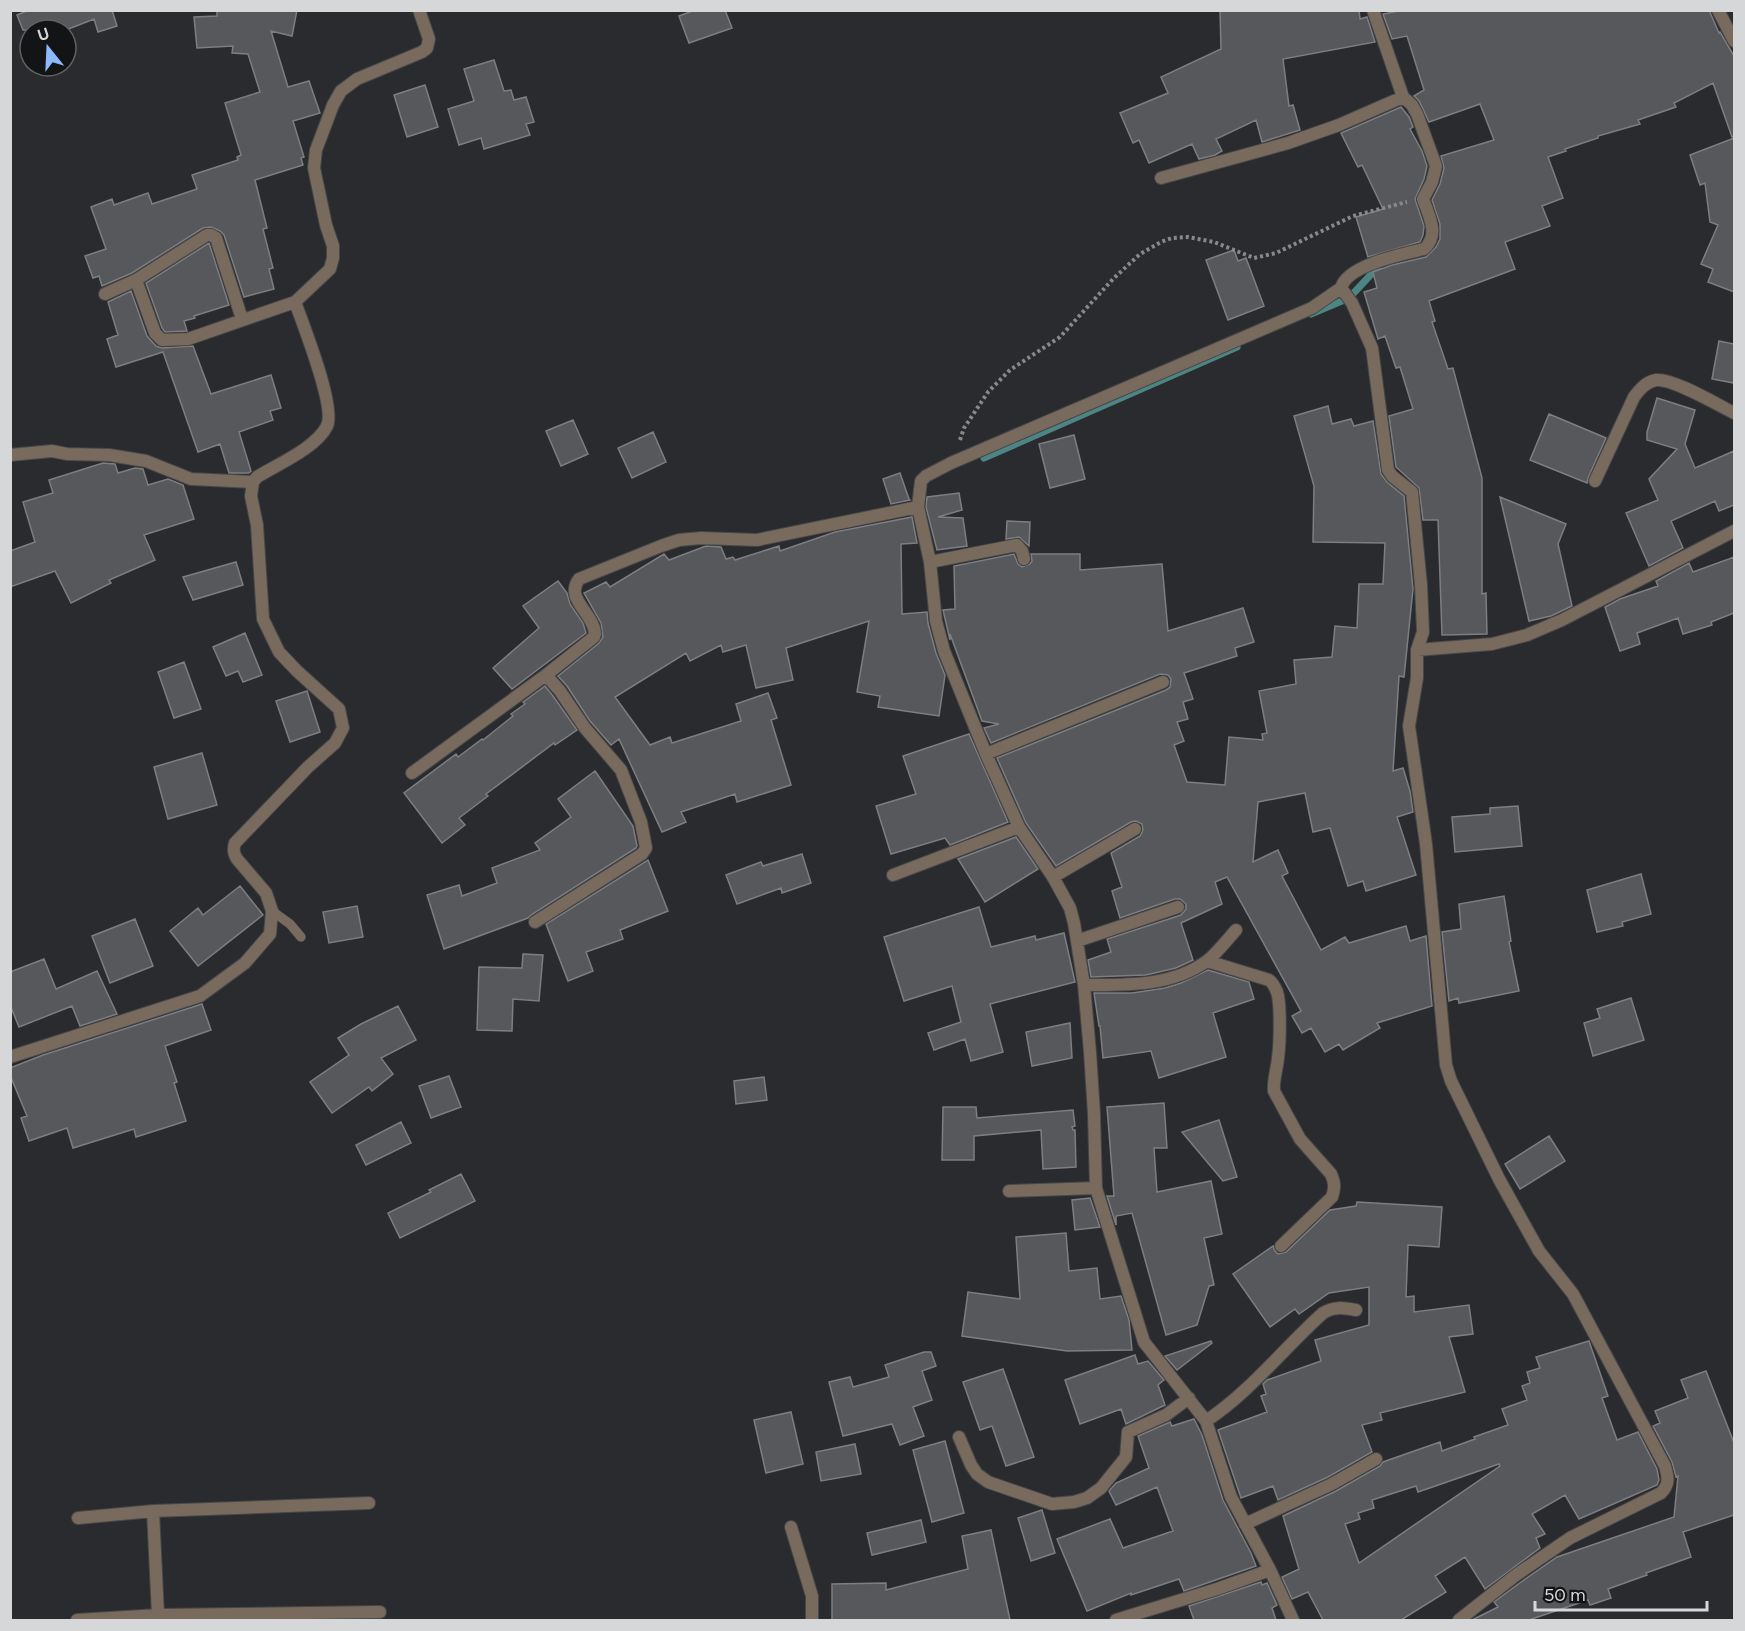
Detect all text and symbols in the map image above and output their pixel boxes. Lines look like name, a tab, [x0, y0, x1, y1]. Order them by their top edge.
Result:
north arrow	[18, 18, 78, 78]
text: U	[35, 23, 52, 45]
scale bar	[1535, 1574, 1708, 1612]
text: 50 m	[1544, 1584, 1586, 1606]

